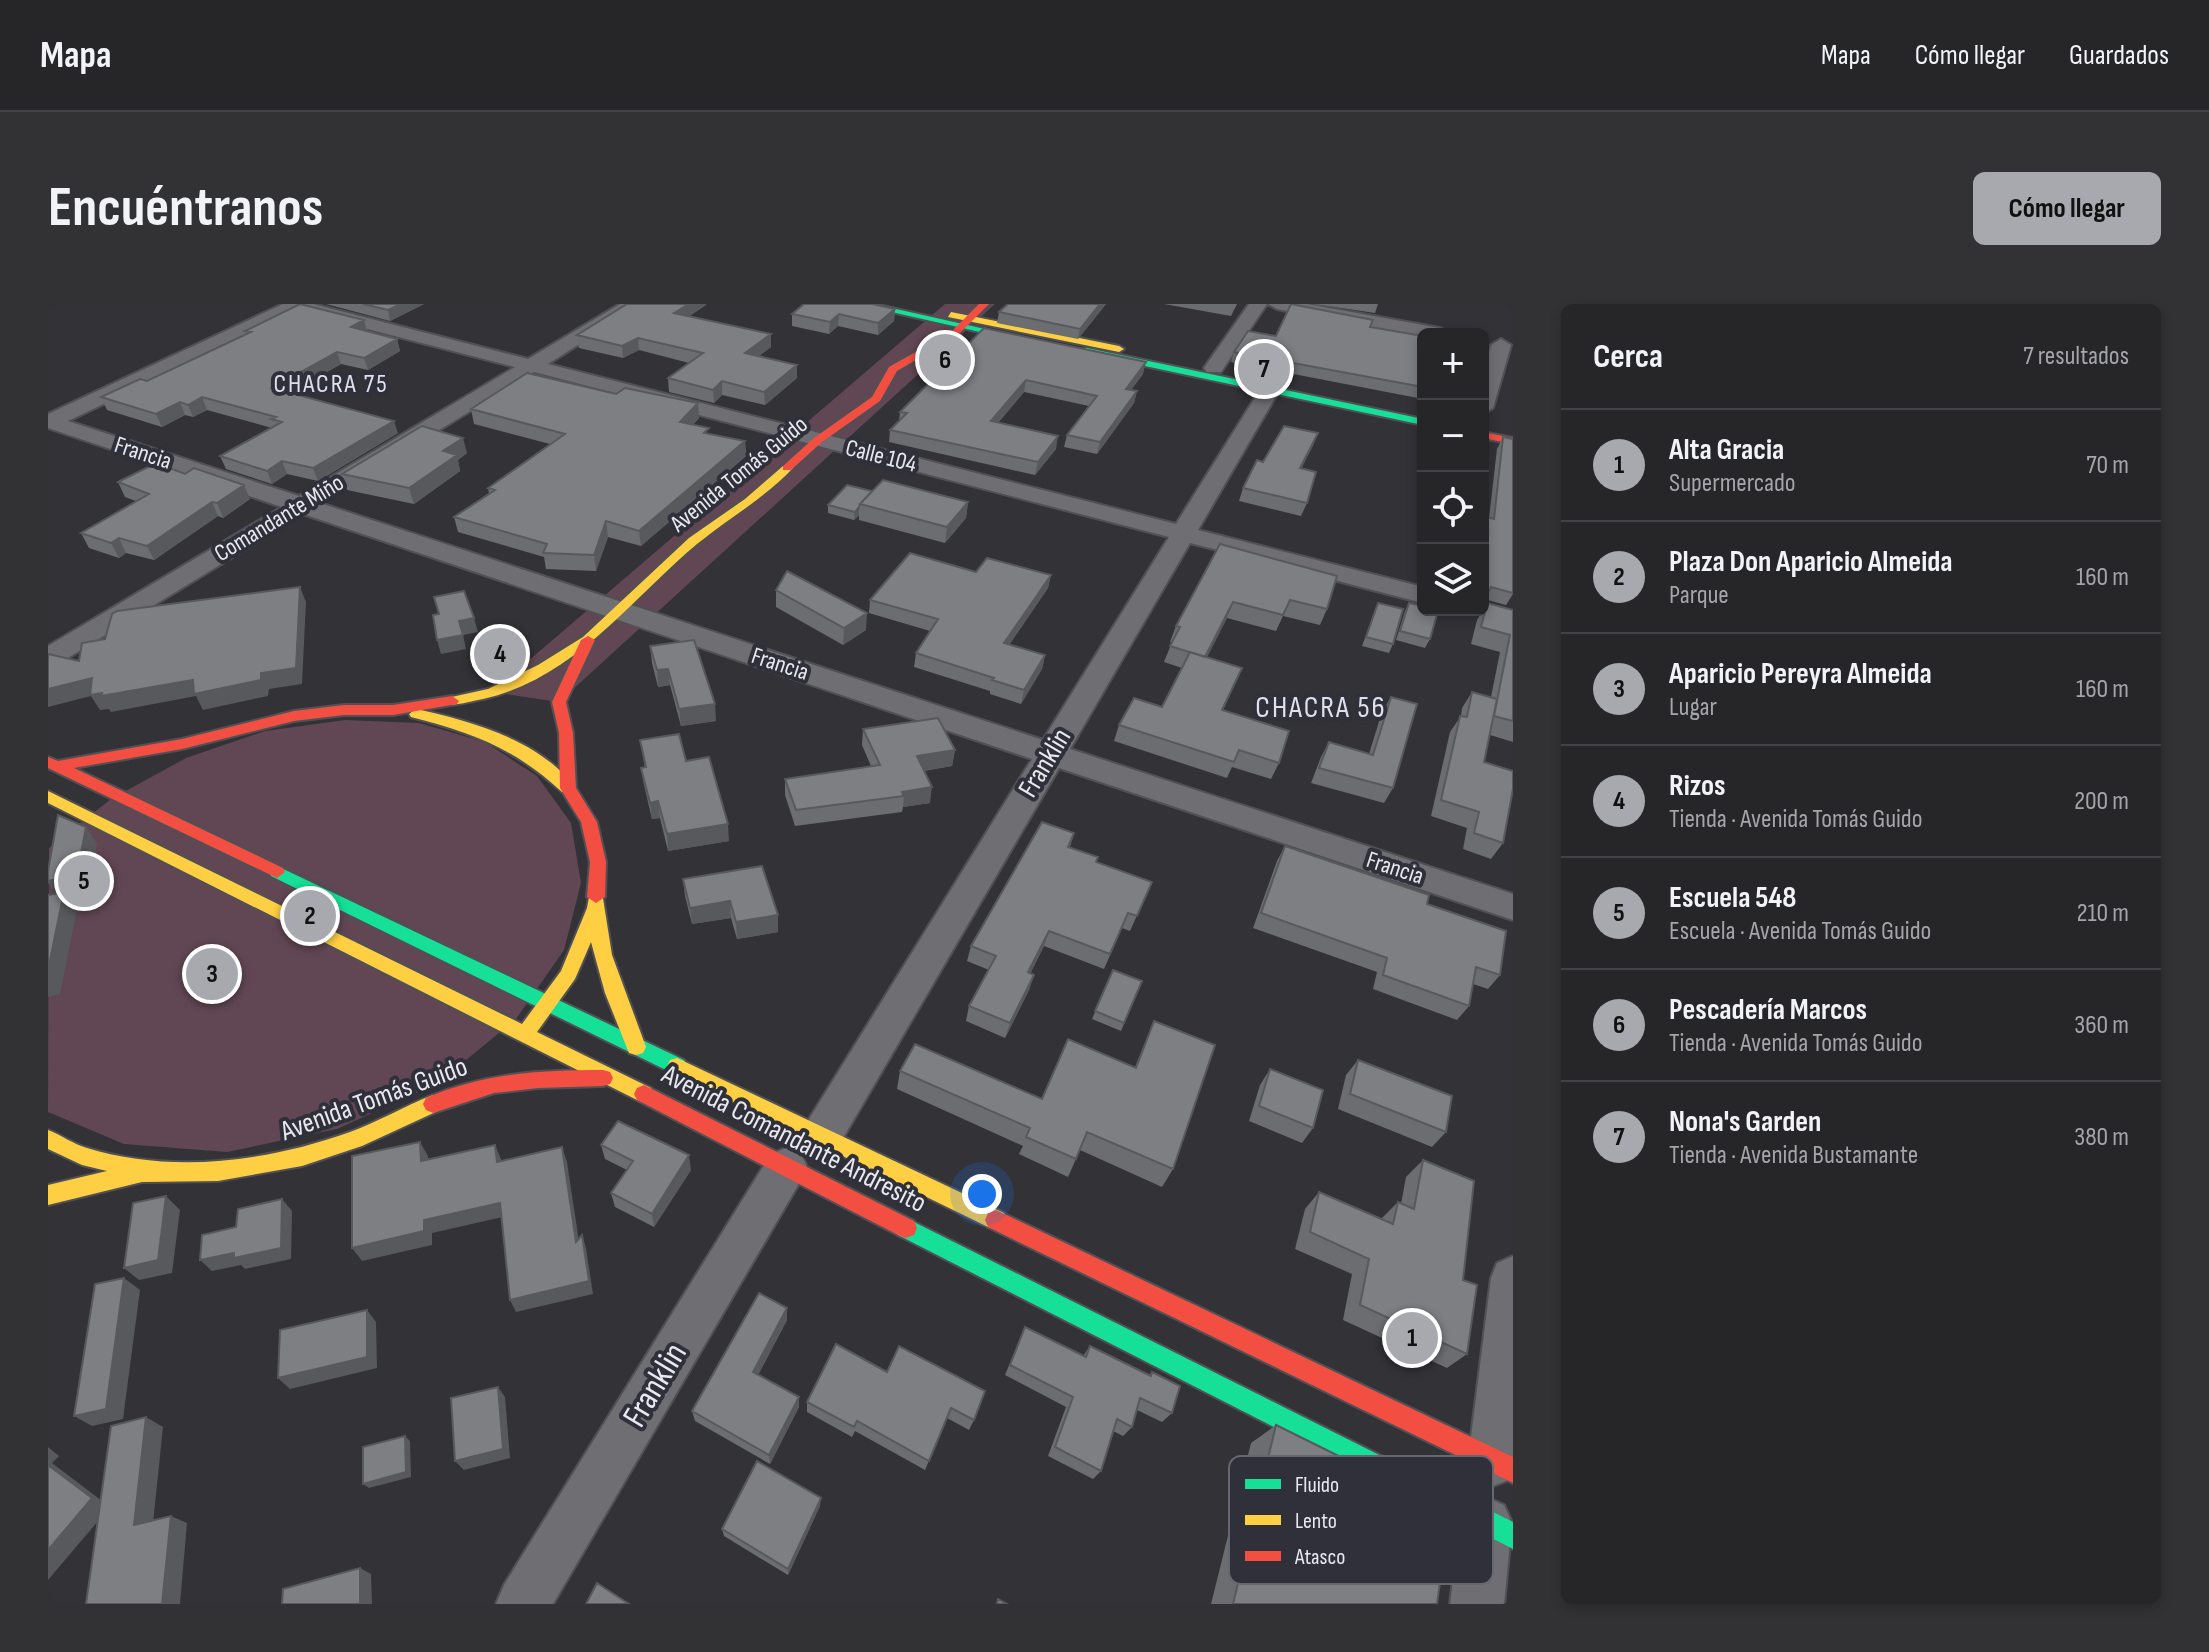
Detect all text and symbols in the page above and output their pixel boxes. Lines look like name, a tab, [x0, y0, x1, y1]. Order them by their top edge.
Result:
text: Mapa	[40, 33, 112, 78]
text: Mapa	[1821, 39, 1871, 72]
text: Cómo llegar	[1915, 39, 2025, 72]
text: Guardados	[2069, 39, 2169, 72]
button: Cómo llegar	[1973, 172, 2161, 245]
text: Encuéntranos	[48, 175, 323, 242]
map controls	[1417, 328, 1489, 616]
button: +	[1417, 328, 1489, 400]
pin: 6	[919, 330, 971, 390]
text: Cerca	[1593, 336, 1663, 377]
pin: 7	[1238, 339, 1290, 399]
text: 7 resultados	[2023, 341, 2129, 372]
district label: CHACRA 75	[273, 369, 389, 400]
button: −	[1417, 400, 1489, 472]
street label: Avenida Tomás Guido	[664, 410, 813, 539]
street label: Francia	[111, 430, 175, 476]
text: Alta Gracia	[1669, 432, 1784, 468]
street label: Calle 104	[843, 433, 919, 479]
text: 1	[1614, 450, 1624, 481]
text: 70 m	[2086, 450, 2129, 481]
street label: Comandante Miño	[209, 468, 349, 568]
text: Supermercado	[1669, 468, 1796, 499]
button: locate	[1417, 472, 1489, 544]
button: layers	[1417, 544, 1489, 616]
text: Plaza Don Aparicio Almeida	[1669, 544, 1953, 580]
text: 2	[1613, 562, 1625, 593]
text: 160 m	[2076, 562, 2129, 593]
text: Parque	[1669, 580, 1729, 611]
pin: 4	[474, 624, 526, 684]
street label: Francia	[748, 641, 812, 687]
text: Aparicio Pereyra Almeida	[1669, 656, 1932, 692]
text: 3	[1613, 674, 1625, 705]
text: 160 m	[2076, 674, 2129, 705]
district label: CHACRA 56	[1255, 690, 1387, 726]
text: Lugar	[1669, 692, 1717, 723]
street label: Franklin	[1012, 723, 1078, 803]
text: Rizos	[1669, 768, 1726, 804]
text: 4	[1613, 786, 1625, 817]
text: 200 m	[2074, 786, 2129, 817]
text: Tienda · Avenida Tomás Guido	[1669, 804, 1923, 835]
street label: Francia	[1363, 845, 1427, 891]
pin: 5	[58, 851, 110, 911]
text: Escuela 548	[1669, 880, 1797, 916]
pin: 2	[284, 886, 336, 946]
text: 5	[1613, 898, 1625, 929]
text: 210 m	[2077, 898, 2129, 929]
text: Escuela · Avenida Tomás Guido	[1669, 916, 1931, 947]
pin: 3	[186, 944, 238, 1004]
text: Pescadería Marcos	[1669, 992, 1867, 1028]
text: 6	[1613, 1010, 1625, 1041]
text: 360 m	[2074, 1010, 2129, 1041]
text: Tienda · Avenida Tomás Guido	[1669, 1028, 1923, 1059]
street label: Avenida Tomás Guido	[275, 1050, 472, 1148]
street label: Avenida Comandante Andresito	[655, 1058, 932, 1220]
text: Nona's Garden	[1669, 1104, 1821, 1140]
text: 7	[1613, 1122, 1625, 1153]
text: 380 m	[2074, 1122, 2129, 1153]
text: Tienda · Avenida Bustamante	[1669, 1140, 1918, 1171]
your location	[962, 1174, 1002, 1214]
pin: 1	[1386, 1308, 1438, 1368]
street label: Franklin	[614, 1336, 696, 1434]
legend	[1229, 1456, 1493, 1584]
text: Fluido	[1295, 1472, 1339, 1499]
text: Lento	[1295, 1508, 1337, 1535]
text: Atasco	[1294, 1544, 1345, 1571]

